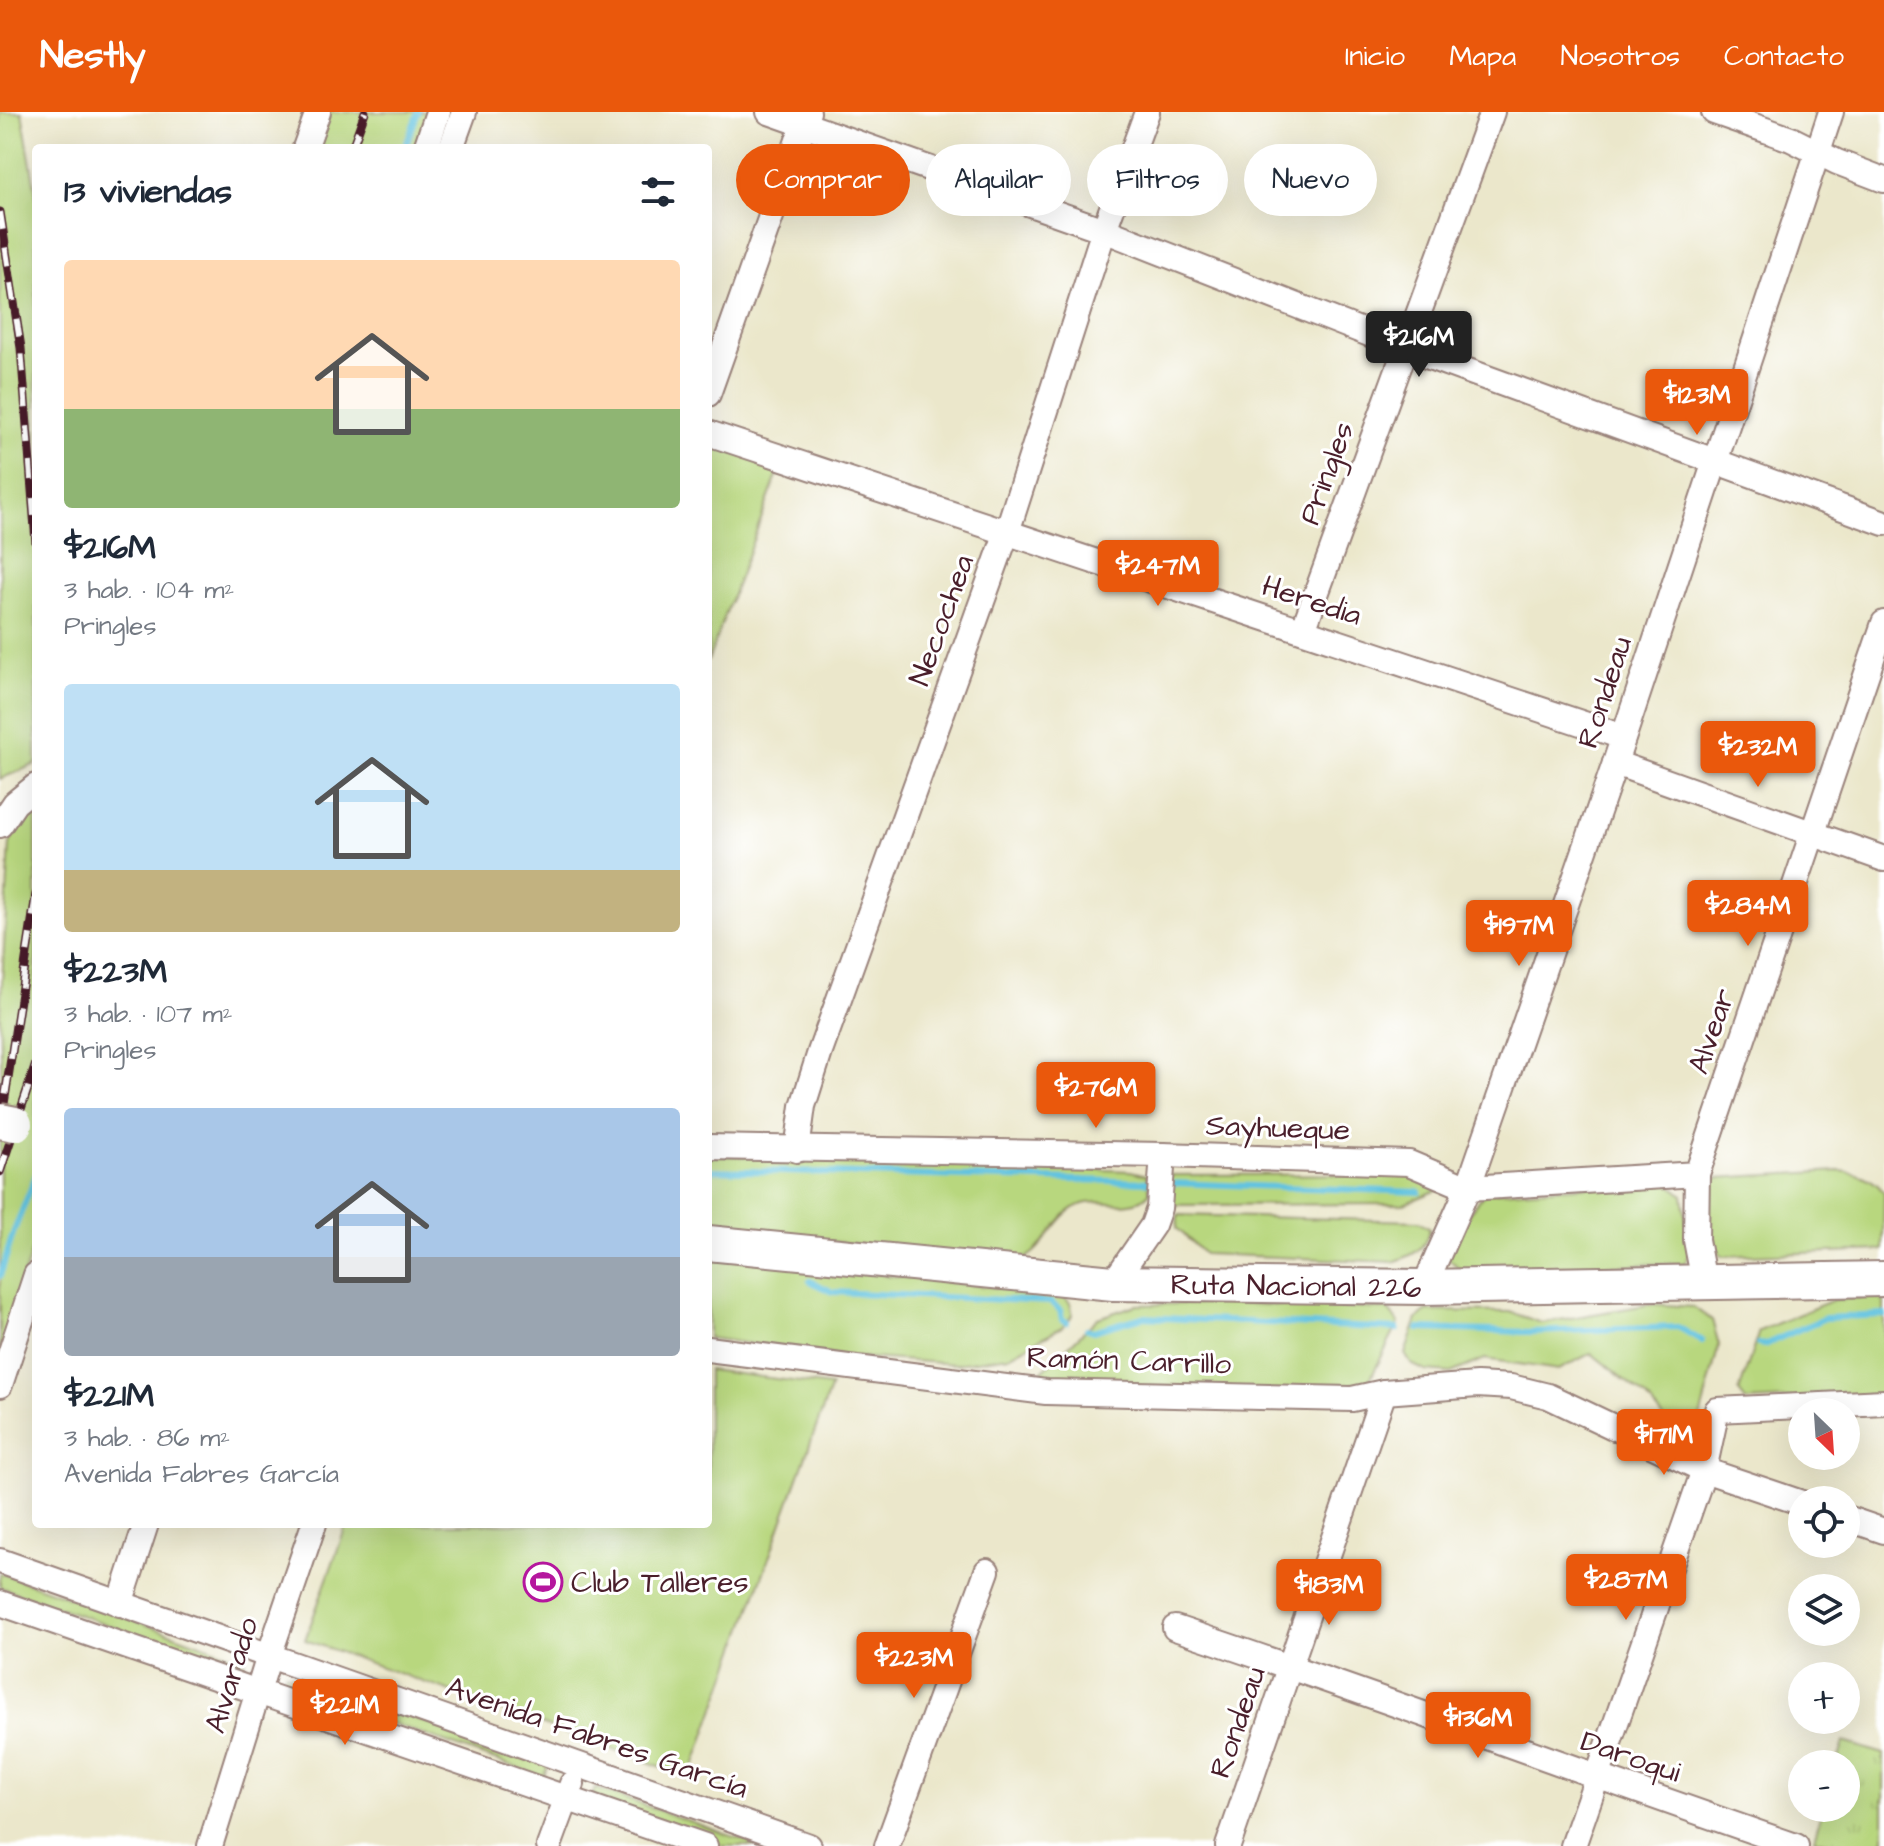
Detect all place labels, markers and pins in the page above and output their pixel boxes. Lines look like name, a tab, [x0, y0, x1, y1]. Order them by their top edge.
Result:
pin: $216M	[1363, 311, 1475, 379]
pin: $123M	[1641, 369, 1753, 437]
pin: $247M	[1102, 540, 1214, 608]
pin: $232M	[1702, 721, 1814, 789]
pin: $284M	[1692, 880, 1804, 948]
pin: $197M	[1463, 900, 1575, 968]
pin: $276M	[1040, 1062, 1152, 1130]
pin: $171M	[1608, 1409, 1720, 1477]
pin: $287M	[1570, 1554, 1682, 1622]
pin: $183M	[1273, 1559, 1385, 1627]
sports icon: Club Talleres	[522, 1561, 564, 1603]
place label: Club Talleres	[571, 1562, 749, 1604]
pin: $223M	[858, 1632, 970, 1700]
pin: $221M	[289, 1679, 401, 1747]
pin: $136M	[1422, 1692, 1534, 1760]

